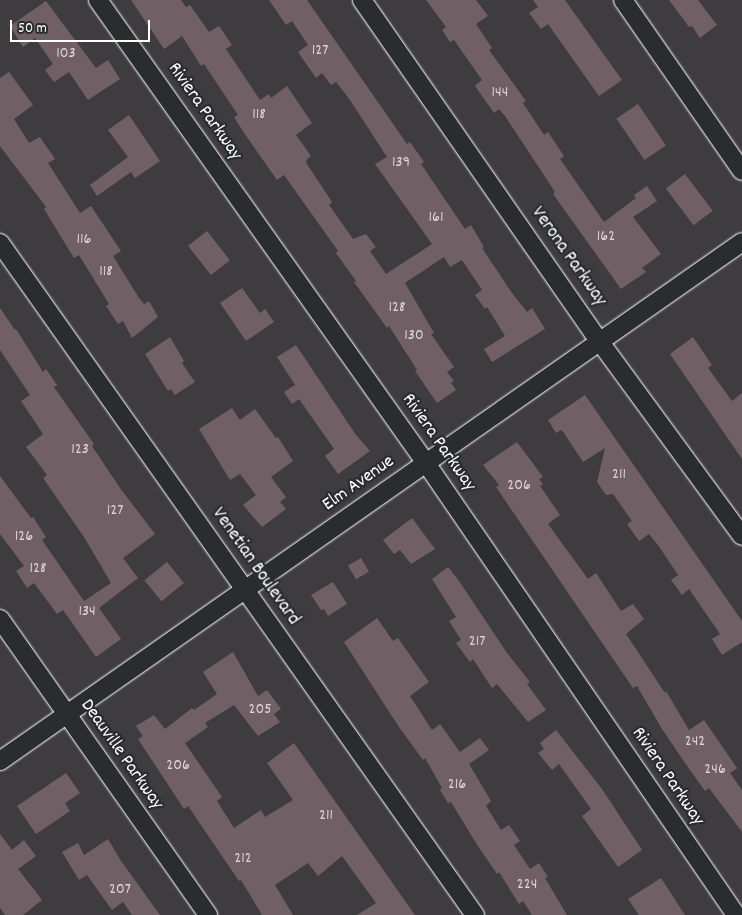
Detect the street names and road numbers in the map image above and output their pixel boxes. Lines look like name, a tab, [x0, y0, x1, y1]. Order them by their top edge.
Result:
street label: Riviera Parkway	[162, 59, 246, 165]
street label: Verona Parkway	[525, 203, 611, 311]
street label: Riviera Parkway	[396, 390, 480, 496]
street label: Elm Avenue	[319, 451, 399, 517]
street label: Venetian Boulevard	[206, 504, 304, 630]
street label: Deauville Parkway	[74, 695, 168, 815]
street label: Riviera Parkway	[626, 723, 708, 831]

